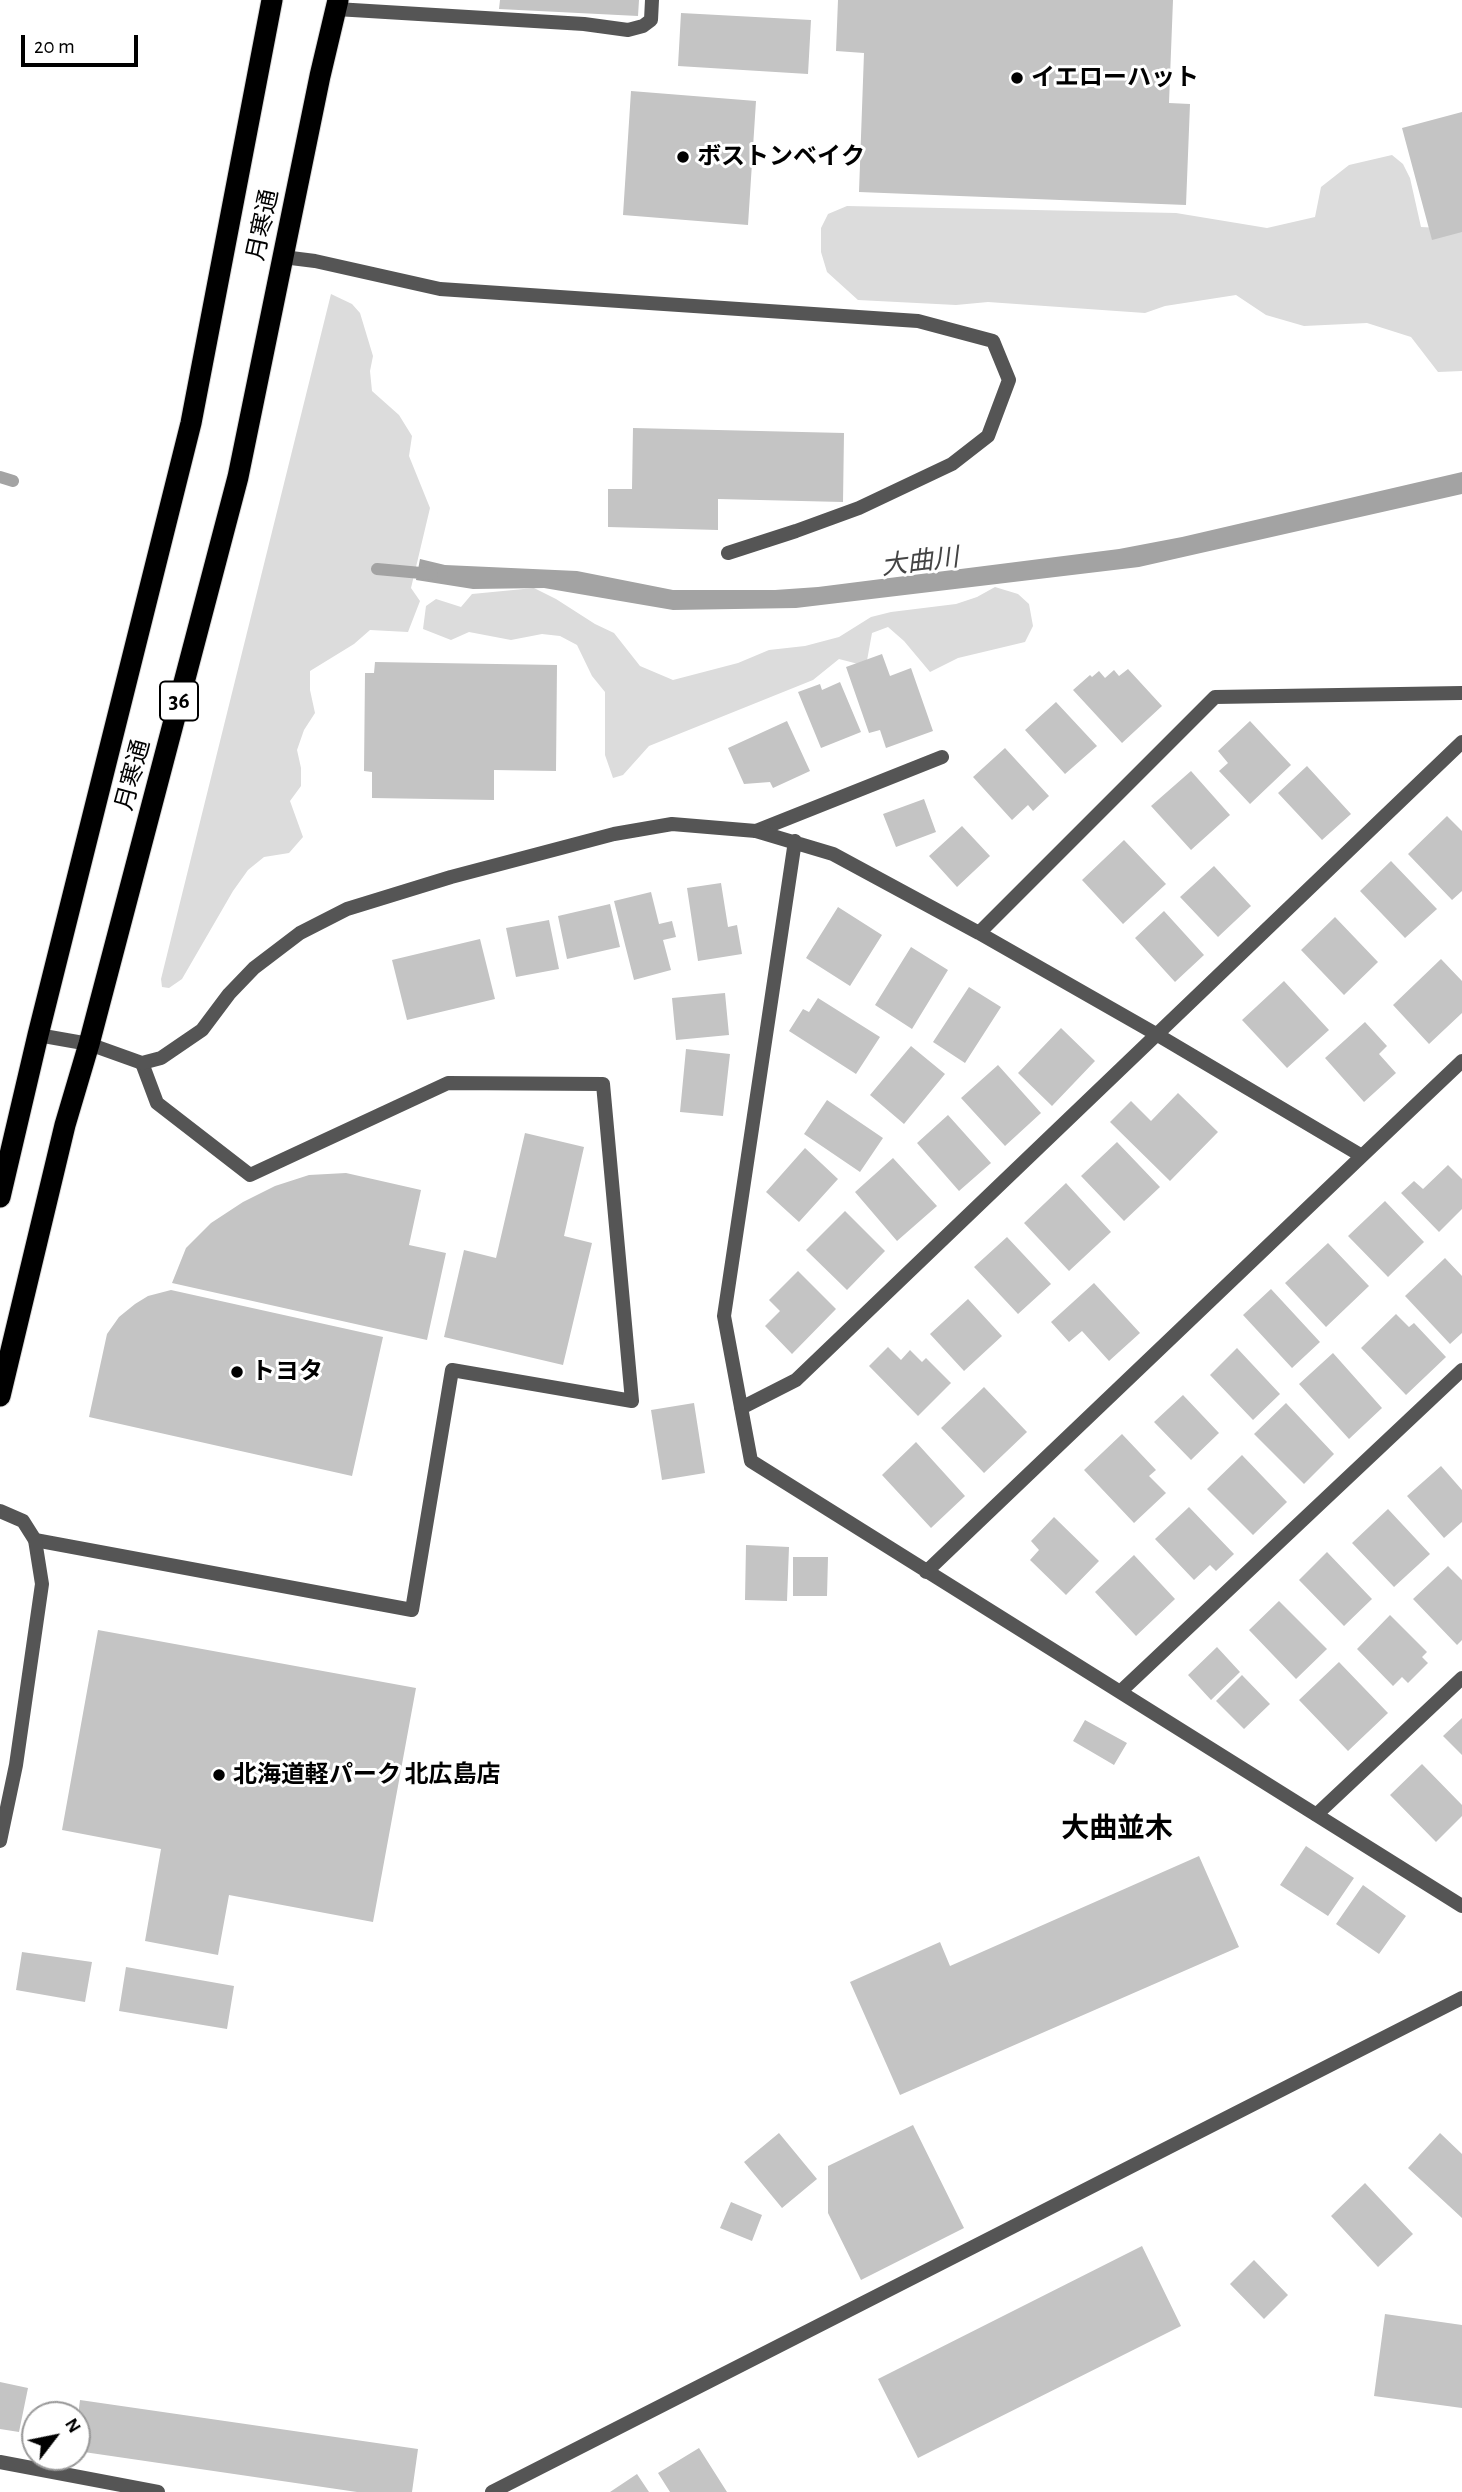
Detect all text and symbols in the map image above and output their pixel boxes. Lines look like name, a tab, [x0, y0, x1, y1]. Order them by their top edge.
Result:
scale bar	[24, 21, 142, 65]
text: 20 m	[34, 36, 75, 57]
place label: イエローハット	[1031, 64, 1199, 92]
marker: イエローハット	[1009, 70, 1025, 86]
place label: ボストンベイク	[697, 143, 865, 171]
marker: ボストンベイク	[675, 149, 691, 165]
street label: 月寒通	[241, 187, 285, 263]
water label: 大曲川	[879, 542, 961, 582]
road number: 36	[160, 681, 198, 720]
street label: 月寒通	[110, 736, 156, 814]
place label: トヨタ	[251, 1358, 323, 1386]
marker: トヨタ	[229, 1364, 245, 1380]
place label: 北海道軽パーク 北広島店	[233, 1761, 501, 1789]
marker: 北海道軽パーク 北広島店	[211, 1767, 227, 1783]
district label: 大曲並木	[1061, 1812, 1173, 1846]
north arrow	[21, 2401, 91, 2471]
text: N	[61, 2415, 84, 2436]

